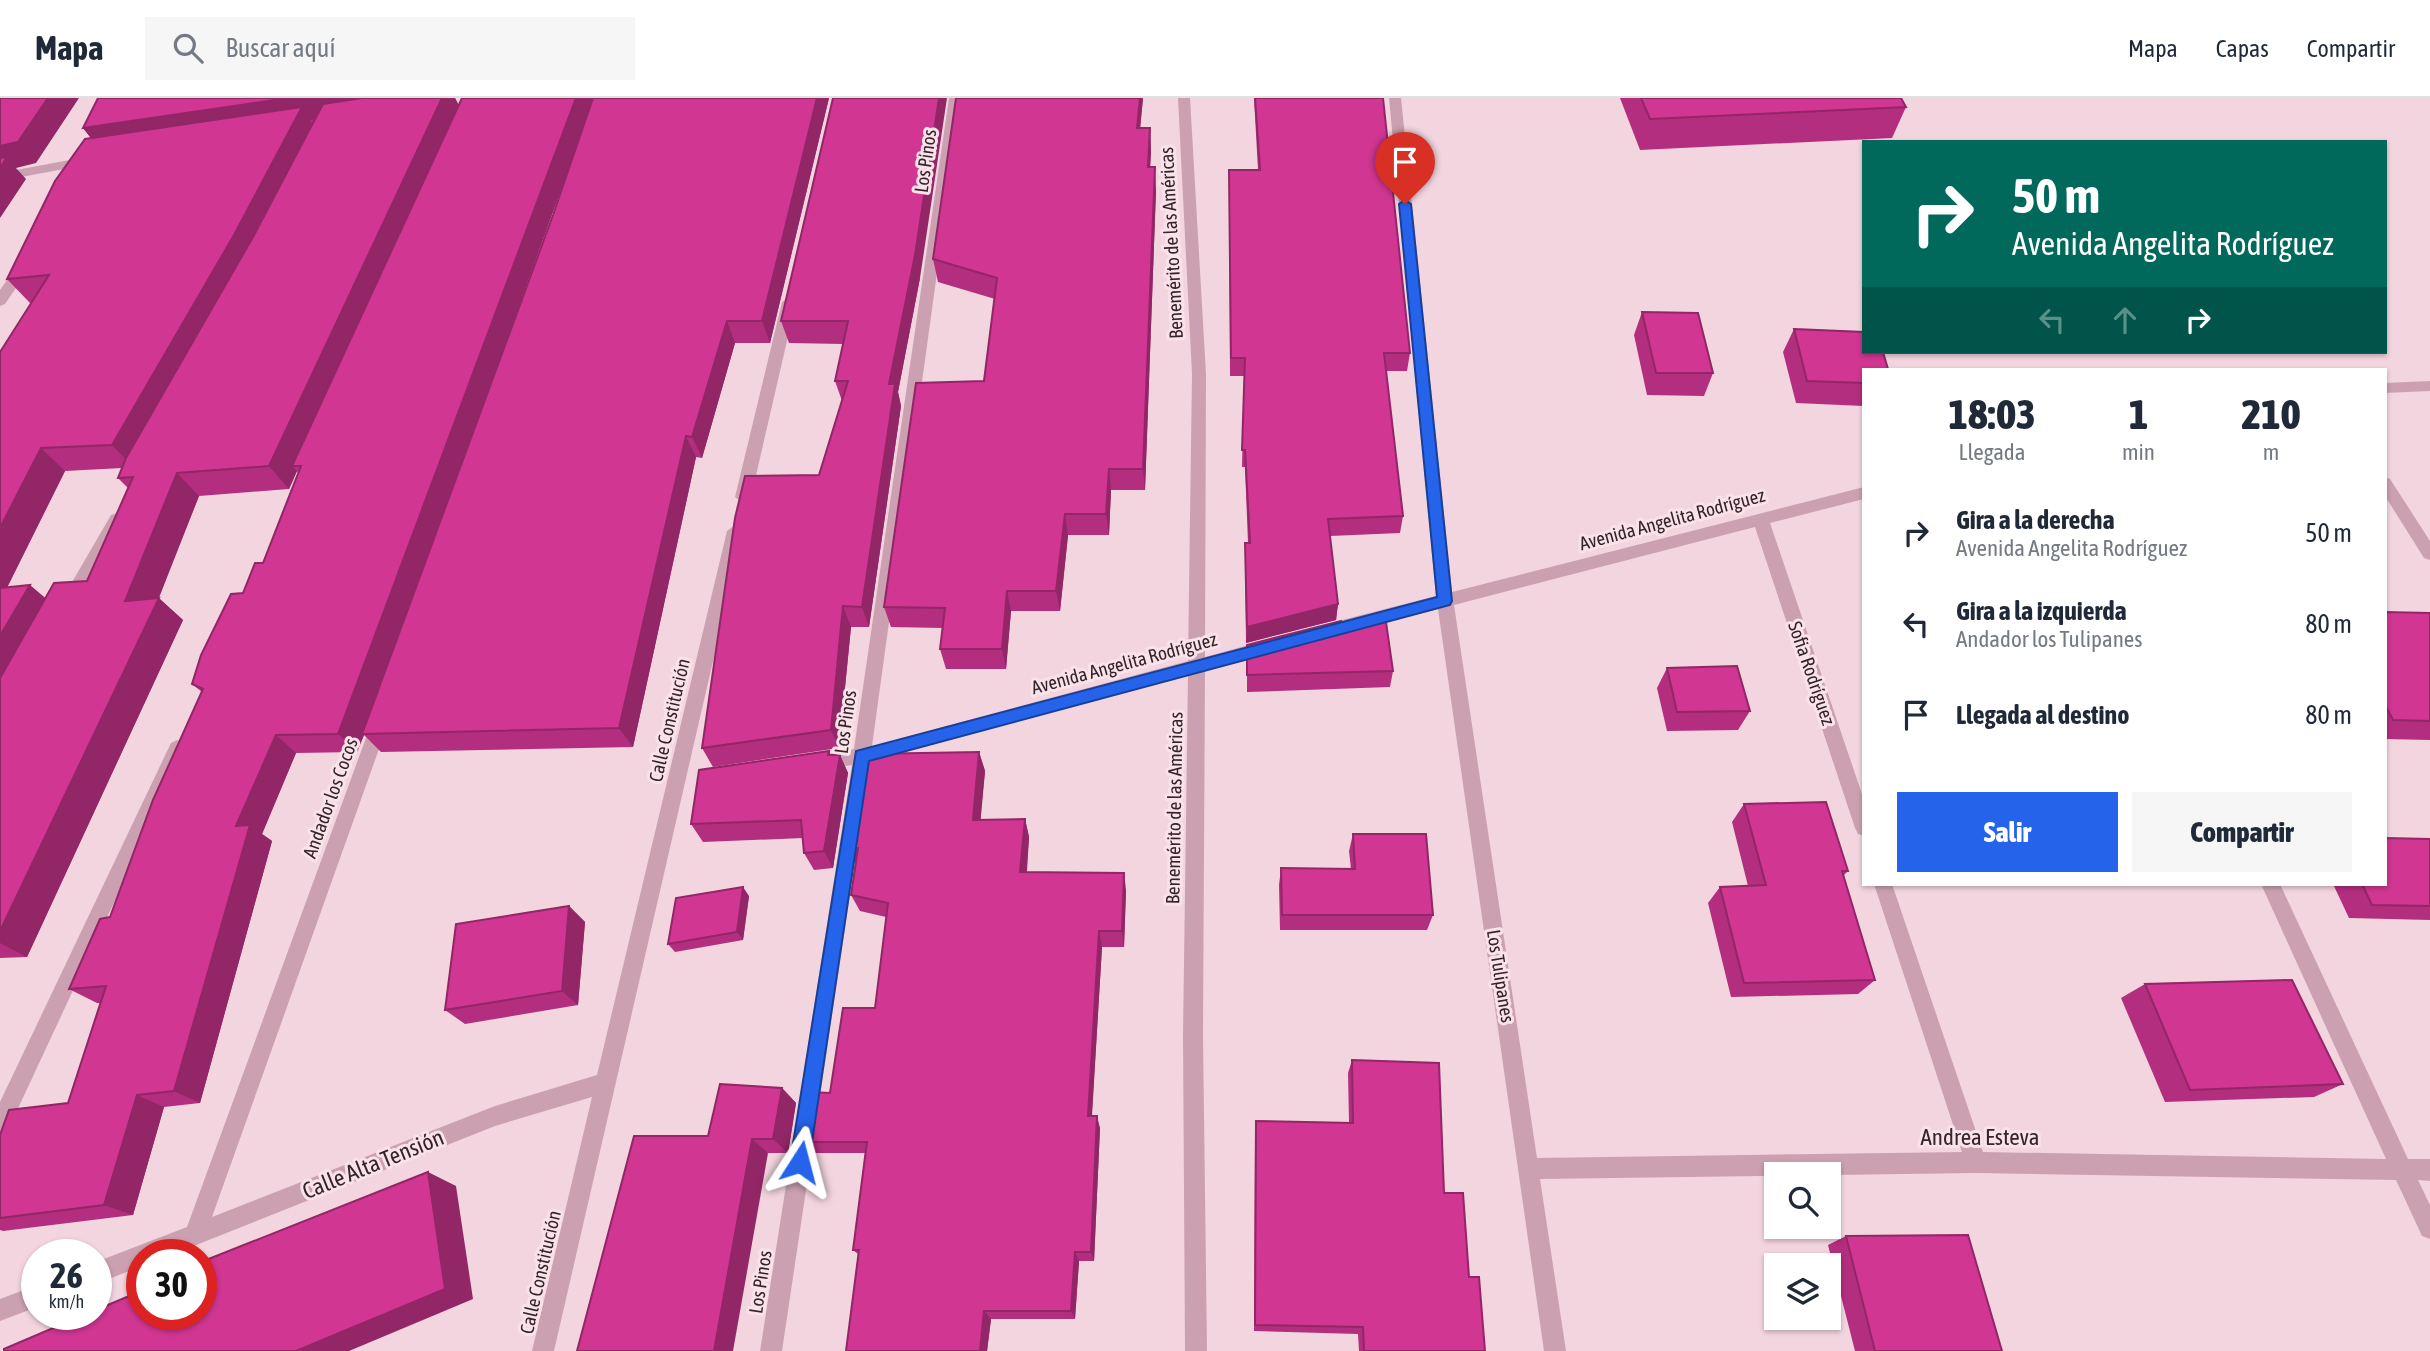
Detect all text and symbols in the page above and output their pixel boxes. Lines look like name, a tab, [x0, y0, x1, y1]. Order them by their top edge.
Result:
search box	[145, 17, 635, 80]
text: Mapa	[35, 29, 103, 67]
icon: search	[169, 29, 207, 67]
text: Buscar aquí	[225, 33, 335, 63]
text: Mapa	[2128, 35, 2178, 62]
text: Capas	[2216, 35, 2269, 62]
text: Compartir	[2307, 35, 2395, 62]
street label: Los Pinos	[910, 128, 940, 194]
pin	[1375, 132, 1435, 204]
icon: arrive	[1386, 143, 1424, 181]
street label: Benemérito de las Américas	[1155, 146, 1187, 340]
text: 50 m	[2012, 167, 2100, 223]
icon: right	[1897, 168, 1988, 259]
text: Avenida Angelita Rodríguez	[2012, 225, 2334, 262]
icon: left	[2033, 301, 2071, 339]
icon: ahead	[2106, 301, 2144, 339]
icon: right	[2179, 301, 2217, 339]
text: 18:03	[1948, 390, 2036, 438]
text: 1	[2129, 390, 2148, 438]
text: 210	[2241, 390, 2301, 438]
text: Llegada	[1959, 439, 2025, 465]
text: min	[2122, 439, 2155, 465]
text: m	[2263, 439, 2279, 465]
street label: Avenida Angelita Rodríguez	[1577, 484, 1767, 554]
text: Gira a la derecha	[1956, 505, 2115, 535]
icon: right	[1897, 514, 1935, 552]
text: 50 m	[2305, 518, 2352, 548]
text: Avenida Angelita Rodríguez	[1956, 535, 2187, 561]
text: Gira a la izquierda	[1956, 596, 2127, 626]
icon: left	[1897, 605, 1935, 643]
text: 80 m	[2305, 609, 2352, 639]
street label: Sofia Rodríguez	[1784, 618, 1840, 728]
text: Andador los Tulipanes	[1956, 626, 2142, 652]
street label: Avenida Angelita Rodríguez	[1029, 628, 1219, 698]
street label: Calle Constitución	[644, 656, 694, 784]
street label: Los Pinos	[830, 689, 860, 755]
icon: arrive	[1897, 696, 1935, 734]
text: Llegada al destino	[1956, 700, 2129, 730]
text: 80 m	[2305, 700, 2352, 730]
street label: Benemérito de las Américas	[1161, 711, 1187, 904]
street label: Andador los Cocos	[298, 735, 362, 861]
button: Salir	[1897, 792, 2118, 872]
button: Compartir	[2132, 792, 2352, 872]
street label: Los Tulipanes	[1483, 928, 1519, 1024]
street label: Calle Alta Tensión	[299, 1124, 447, 1204]
street label: Andrea Esteva	[1921, 1124, 2039, 1150]
position arrow	[763, 1125, 837, 1199]
map controls	[1764, 1162, 1841, 1330]
button: search	[1764, 1162, 1841, 1239]
street label: Calle Constitución	[515, 1208, 565, 1336]
speed limit sign: 30	[126, 1239, 217, 1330]
street label: Los Pinos	[744, 1249, 776, 1315]
button: layers	[1764, 1253, 1841, 1330]
text: 26	[50, 1255, 83, 1295]
text: km/h	[49, 1291, 84, 1312]

